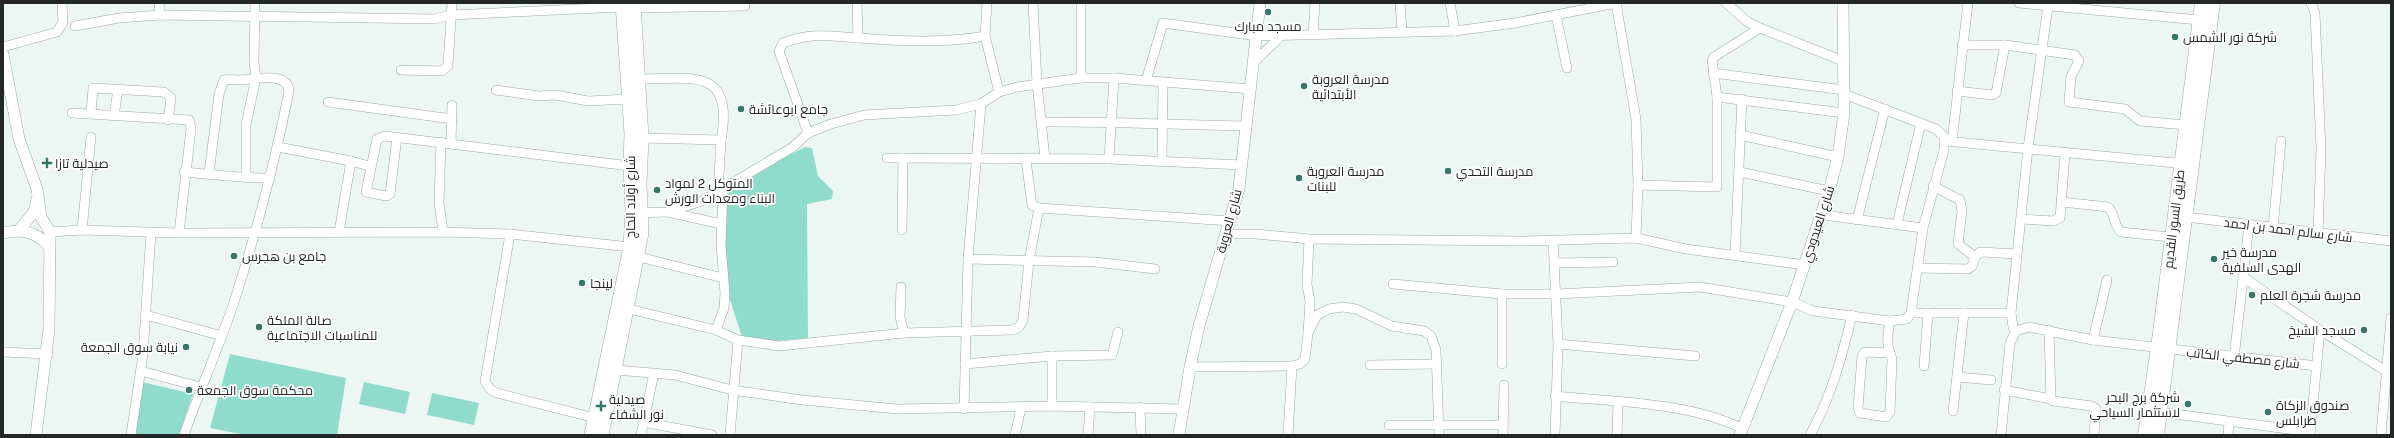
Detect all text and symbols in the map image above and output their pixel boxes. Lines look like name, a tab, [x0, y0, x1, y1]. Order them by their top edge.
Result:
marker: مسجد مبارك	[1263, 7, 1273, 17]
place label: مسجد مبارك	[1234, 19, 1302, 34]
place label: شركة نور الشمس	[2183, 30, 2277, 45]
marker: شركة نور الشمس	[2170, 32, 2180, 42]
place label: مدرسة العروبة الأبتدائية	[1312, 72, 1389, 102]
marker: مدرسة العروبة الأبتدائية	[1299, 81, 1309, 91]
place label: جامع ابوعائشة	[749, 102, 828, 118]
marker: جامع ابوعائشة	[736, 104, 746, 114]
place label: صيدلية تازا	[55, 156, 109, 171]
street label: شارع أولاد الحاج	[622, 156, 639, 238]
marker: صيدلية تازا	[42, 158, 52, 168]
place label: مدرسة العروبة للبنات	[1307, 164, 1384, 194]
place label: مدرسة التحدي	[1456, 164, 1533, 182]
marker: مدرسة التحدي	[1443, 166, 1453, 176]
street label: طريق السور القديم	[2160, 169, 2189, 270]
marker: مدرسة العروبة للبنات	[1294, 173, 1304, 183]
place label: المتوكل 2 لمواد البناء ومعدات الورش	[665, 176, 775, 206]
street label: شارع العيدودي	[1799, 184, 1840, 265]
marker: المتوكل 2 لمواد البناء ومعدات الورش	[652, 185, 662, 195]
street label: شارع العروبة	[1213, 187, 1246, 255]
street label: شارع سالم احمد بن احمد	[2222, 215, 2353, 247]
place label: مدرسة خير الهدى السلفية	[2221, 245, 2301, 275]
place label: جامع بن هجرس	[242, 249, 326, 265]
marker: جامع بن هجرس	[229, 251, 239, 261]
marker: مدرسة خير الهدى السلفية	[2209, 254, 2219, 264]
place label: لينجا	[590, 276, 613, 291]
marker: لينجا	[577, 278, 587, 288]
place label: مدرسة شجرة العلم	[2260, 288, 2361, 305]
marker: مدرسة شجرة العلم	[2247, 290, 2257, 300]
place label: صالة الملكة للمناسبات الاجتماعية	[267, 313, 377, 343]
marker: صالة الملكة للمناسبات الاجتماعية	[254, 322, 264, 332]
place label: مسجد الشيخ	[2288, 323, 2356, 339]
marker: مسجد الشيخ	[2359, 325, 2369, 335]
place label: نيابة سوق الجمعة	[81, 340, 178, 355]
marker: نيابة سوق الجمعة	[181, 342, 191, 352]
street label: شارع مصطفي الكاتب	[2185, 345, 2300, 374]
place label: محكمة سوق الجمعة	[197, 383, 313, 398]
marker: محكمة سوق الجمعة	[184, 385, 194, 395]
place label: شركة برج البحر لاستثمار السياحي	[2090, 390, 2180, 423]
place label: صيدلية نور الشفاء	[609, 392, 664, 422]
place label: صندوق الزكاة طرابلس	[2276, 398, 2349, 428]
marker: شركة برج البحر لاستثمار السياحي	[2183, 399, 2193, 409]
marker: صيدلية نور الشفاء	[596, 401, 606, 411]
marker: صندوق الزكاة طرابلس	[2263, 407, 2273, 417]

